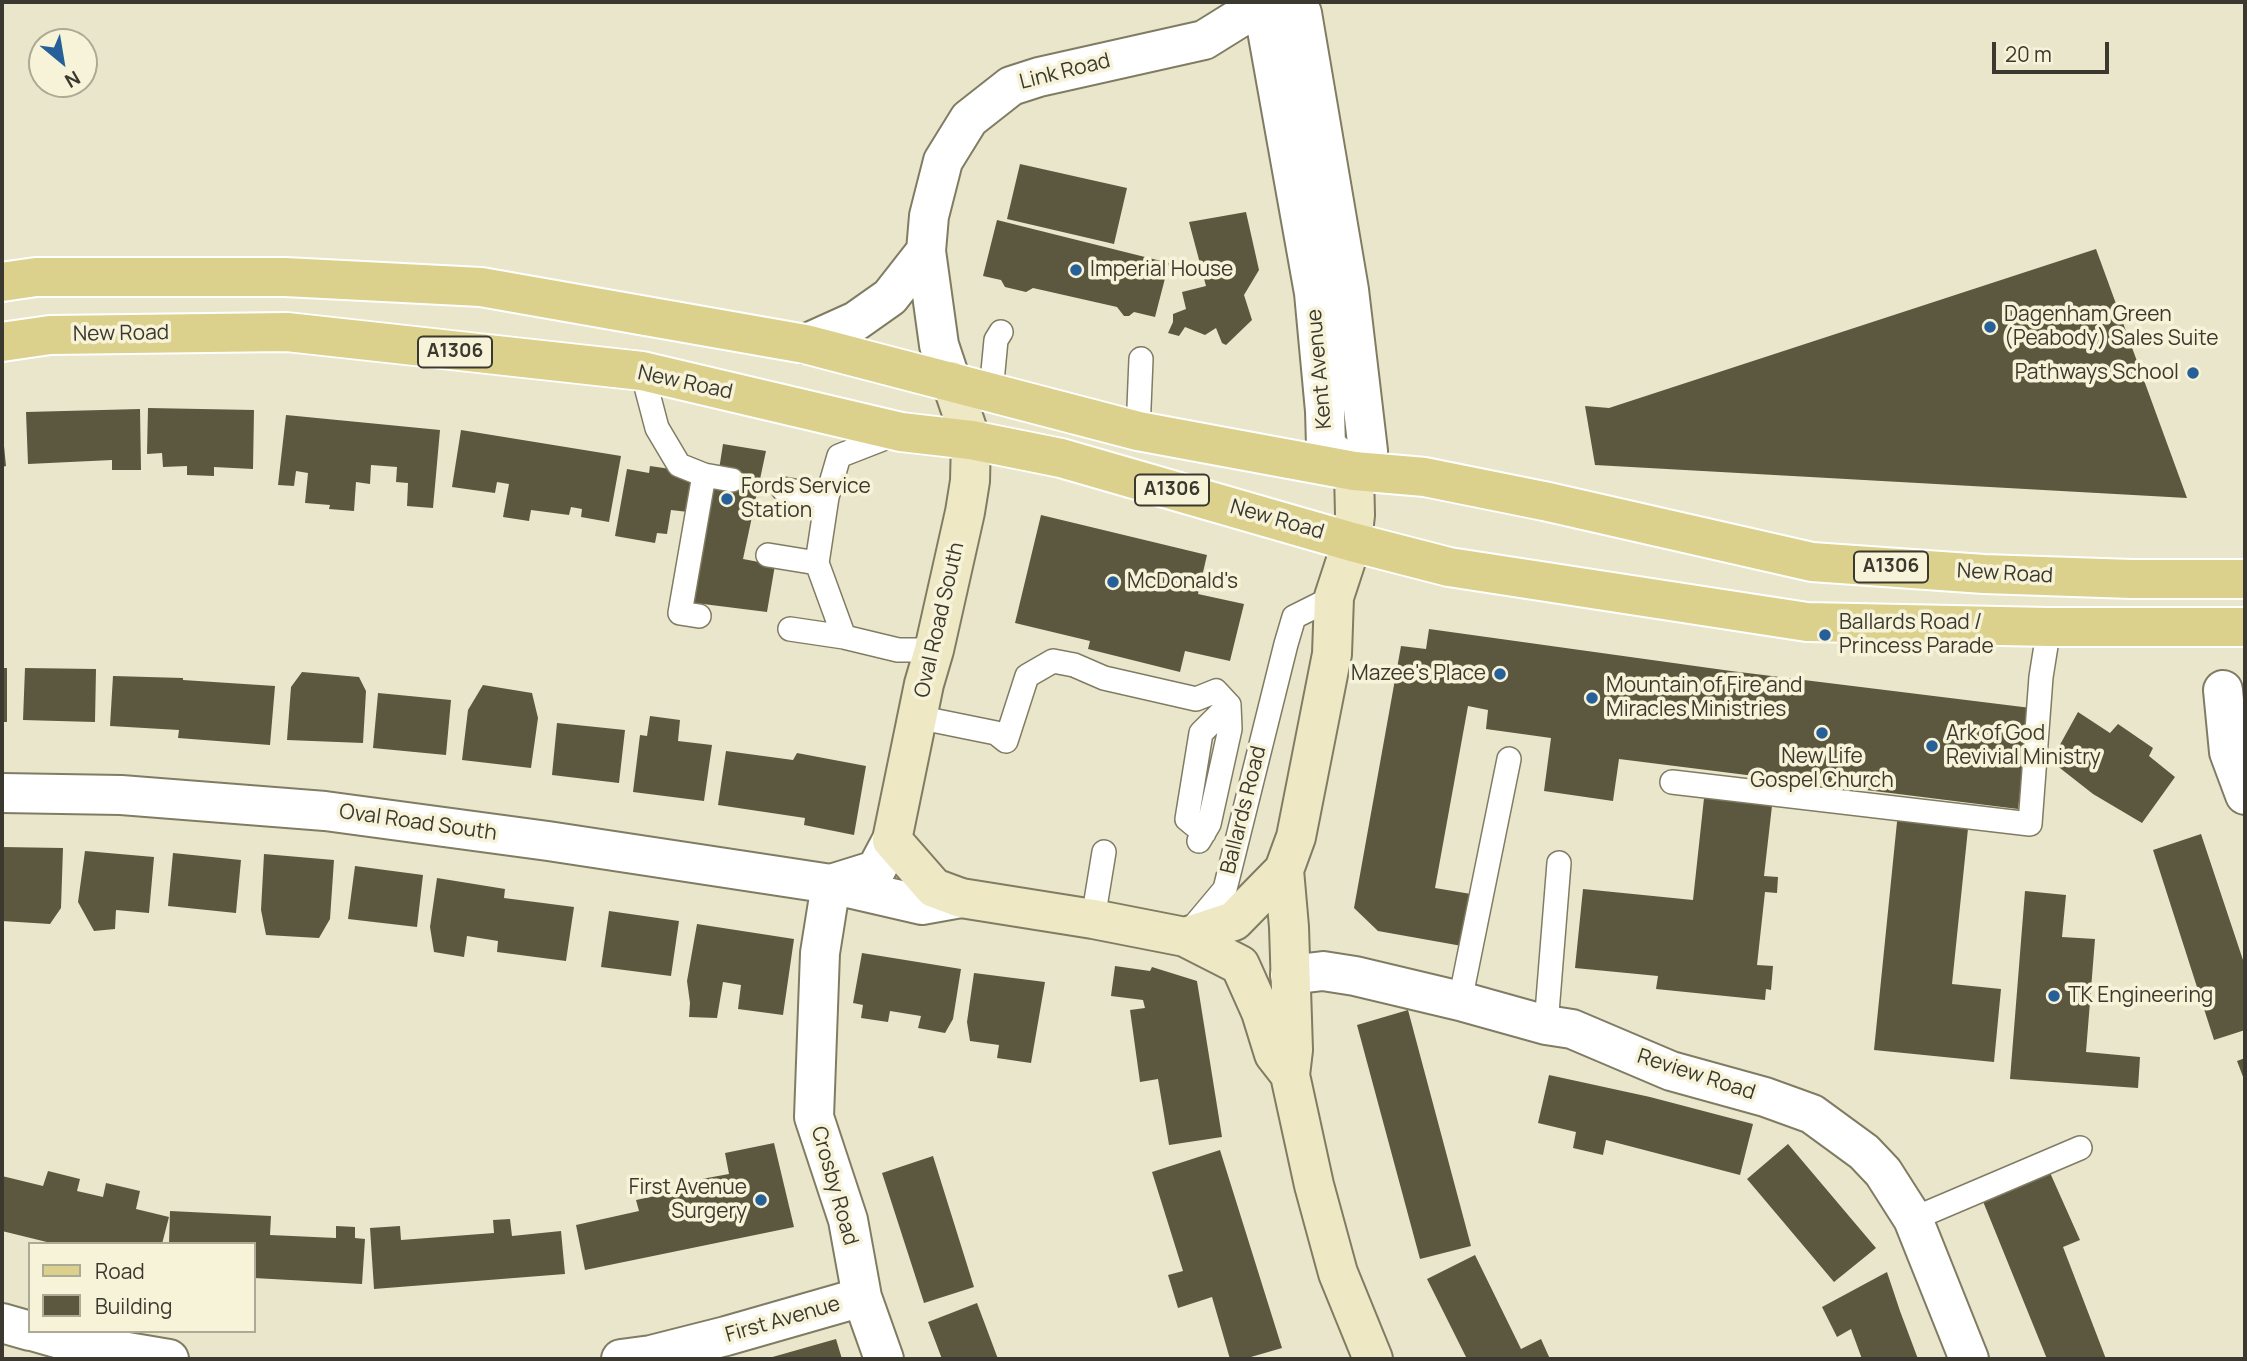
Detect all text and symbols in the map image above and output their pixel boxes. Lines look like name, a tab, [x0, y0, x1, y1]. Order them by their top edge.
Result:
north arrow	[28, 28, 98, 98]
scale bar	[1995, 28, 2112, 72]
text: 20 m	[2005, 40, 2052, 68]
street label: Link Road	[1017, 49, 1113, 95]
text: N	[60, 65, 85, 94]
place label: Imperial House	[1090, 257, 1233, 283]
marker: Imperial House	[1068, 262, 1084, 278]
place label: Dagenham Green (Peabody) Sales Suite	[2004, 302, 2218, 352]
street label: Kent Avenue	[1302, 308, 1338, 430]
marker: Dagenham Green (Peabody) Sales Suite	[1982, 319, 1998, 335]
street label: New Road	[73, 321, 169, 347]
road number: A1306	[418, 336, 492, 368]
place label: Pathways School	[2015, 360, 2179, 386]
street label: New Road	[635, 361, 735, 405]
marker: Pathways School	[2185, 365, 2201, 381]
place label: Fords Service Station	[741, 474, 871, 524]
road number: A1306	[1135, 475, 1209, 505]
marker: Fords Service Station	[719, 491, 735, 507]
street label: New Road	[1227, 495, 1327, 545]
street label: Oval Road South	[910, 540, 970, 700]
road number: A1306	[1854, 552, 1928, 582]
street label: New Road	[1956, 559, 2054, 589]
place label: McDonald's	[1127, 569, 1238, 595]
marker: McDonald's	[1105, 574, 1121, 590]
place label: Ballards Road / Princess Parade	[1839, 610, 1994, 660]
marker: Ballards Road / Princess Parade	[1817, 627, 1833, 643]
place label: Mazee's Place	[1351, 661, 1486, 687]
marker: Mazee's Place	[1492, 666, 1508, 682]
place label: Mountain of Fire and Miracles Ministries	[1606, 673, 1803, 723]
marker: Mountain of Fire and Miracles Ministries	[1584, 690, 1600, 706]
place label: Ark of God Revivial Ministry	[1946, 721, 2101, 771]
marker: New Life Gospel Church	[1814, 725, 1830, 741]
marker: Ark of God Revivial Ministry	[1924, 738, 1940, 754]
street label: Ballards Road	[1216, 743, 1272, 877]
place label: New Life Gospel Church	[1750, 744, 1894, 794]
street label: Oval Road South	[338, 799, 498, 847]
place label: TK Engineering	[2068, 983, 2213, 1009]
marker: TK Engineering	[2046, 988, 2062, 1004]
street label: Review Road	[1634, 1044, 1758, 1106]
street label: Crosby Road	[805, 1124, 863, 1248]
place label: First Avenue Surgery	[629, 1175, 747, 1225]
marker: First Avenue Surgery	[753, 1192, 769, 1208]
legend	[28, 1242, 256, 1333]
text: Road	[95, 1257, 145, 1285]
text: Building	[95, 1292, 172, 1320]
street label: First Avenue	[723, 1292, 843, 1348]

